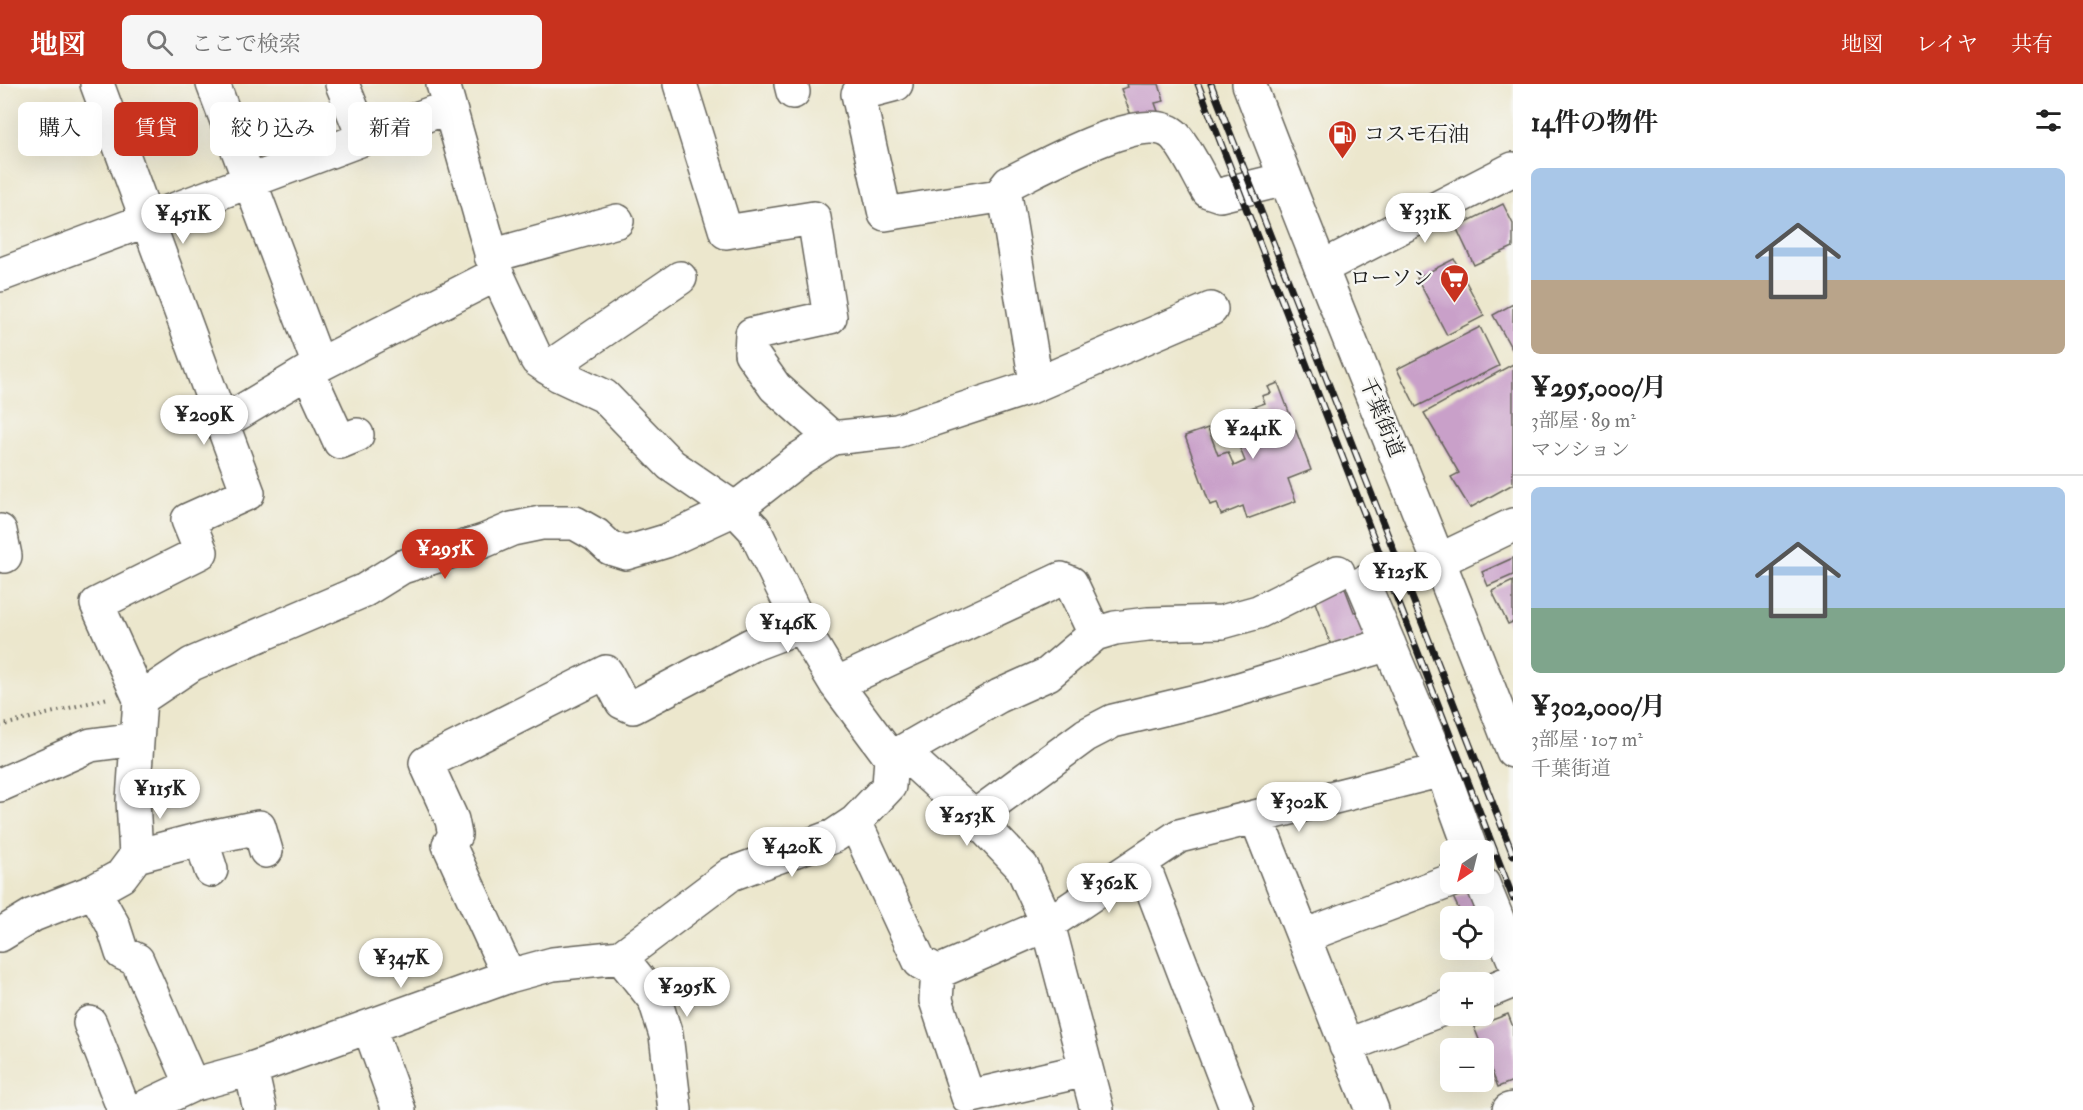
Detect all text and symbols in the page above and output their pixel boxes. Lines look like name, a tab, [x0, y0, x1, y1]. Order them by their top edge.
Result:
search box	[122, 15, 542, 69]
icon: search	[143, 26, 176, 59]
text: 地図	[30, 28, 86, 63]
text: ここで検索	[191, 30, 301, 58]
text: 地図	[1841, 31, 1883, 58]
text: レイヤ	[1916, 31, 1978, 58]
text: 共有	[2011, 31, 2053, 58]
chip: 購入	[18, 102, 102, 156]
chip: 賃貸	[114, 102, 198, 156]
chip: 絞り込み	[210, 102, 336, 156]
chip: 新着	[348, 102, 432, 156]
icon: filters	[2032, 104, 2065, 137]
text: 14件の物件	[1531, 107, 1658, 139]
fuel station icon: コスモ石油	[1327, 118, 1359, 160]
place label: コスモ石油	[1364, 121, 1469, 148]
pin: ¥331K	[1383, 193, 1467, 244]
pin: ¥451K	[141, 194, 225, 245]
text: ¥331K	[1399, 200, 1451, 225]
text: ¥451K	[155, 201, 211, 226]
icon: home	[1744, 207, 1852, 315]
supermarket icon: ローソン	[1438, 262, 1470, 304]
place label: ローソン	[1350, 265, 1433, 292]
text: ¥295,000/月	[1531, 372, 1667, 404]
street label: 千葉街道	[1353, 373, 1410, 461]
pin: ¥209K	[162, 395, 246, 446]
text: ¥209K	[174, 402, 234, 427]
text: 3部屋 · 89 m²	[1531, 408, 1636, 433]
pin: ¥241K	[1211, 409, 1295, 460]
text: ¥241K	[1224, 416, 1282, 441]
text: マンション	[1531, 437, 1630, 462]
icon: home	[1744, 526, 1852, 634]
pin: ¥295K	[403, 529, 487, 580]
text: ¥295K	[416, 536, 474, 561]
pin: ¥125K	[1358, 552, 1442, 603]
text: ¥125K	[1372, 559, 1428, 584]
pin: ¥146K	[746, 603, 830, 654]
text: ¥146K	[759, 610, 817, 635]
text: ¥302,000/月	[1531, 691, 1666, 723]
text: 3部屋 · 107 m²	[1531, 727, 1643, 752]
text: 千葉街道	[1531, 756, 1611, 781]
pin: ¥115K	[118, 769, 202, 820]
text: ¥115K	[134, 776, 186, 801]
pin: ¥302K	[1257, 782, 1341, 833]
text: ¥302K	[1270, 789, 1328, 814]
pin: ¥253K	[925, 796, 1009, 847]
text: ¥253K	[939, 803, 995, 828]
pin: ¥420K	[750, 827, 834, 878]
text: ¥420K	[762, 834, 822, 859]
north arrow	[1440, 840, 1494, 894]
map controls	[1440, 840, 1494, 1092]
pin: ¥362K	[1067, 863, 1151, 914]
text: ¥362K	[1081, 870, 1137, 895]
button: locate	[1440, 906, 1494, 960]
pin: ¥347K	[359, 938, 443, 989]
text: ¥347K	[373, 945, 429, 970]
pin: ¥295K	[645, 967, 729, 1018]
button: +	[1440, 972, 1494, 1026]
text: ¥295K	[658, 974, 716, 999]
button: −	[1440, 1038, 1494, 1092]

